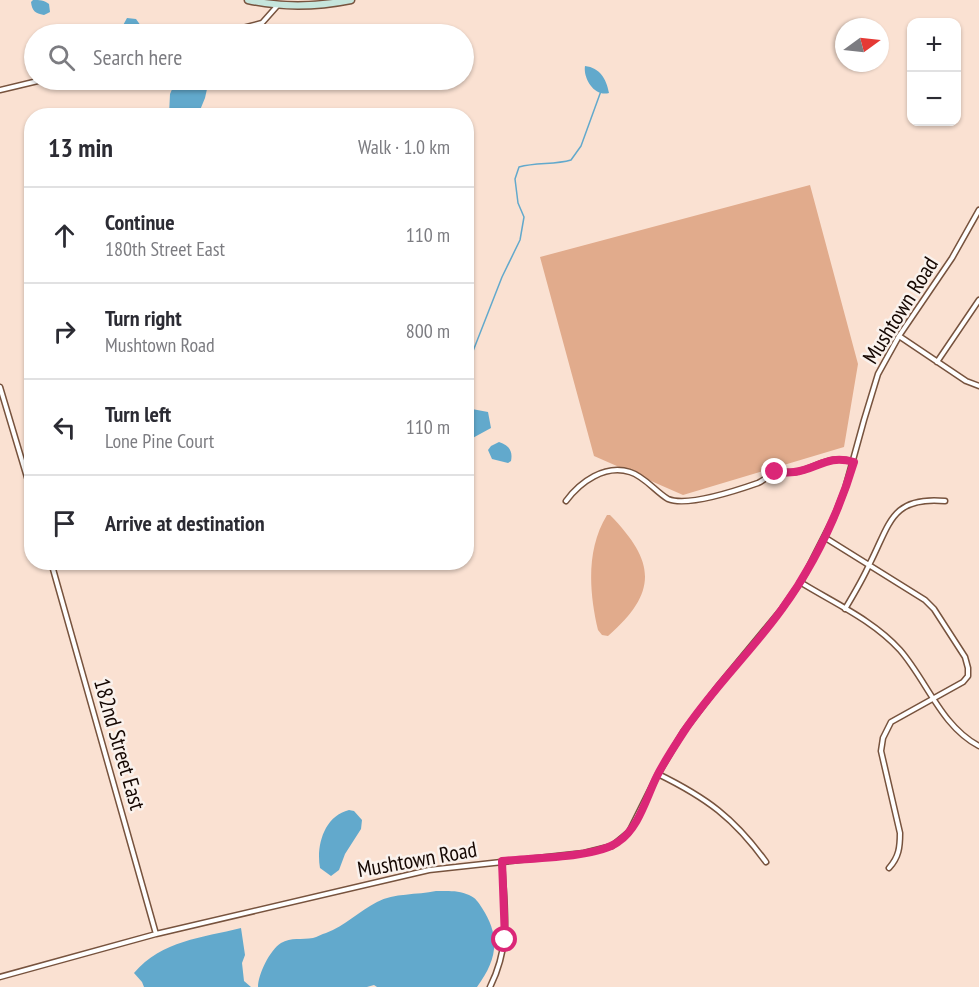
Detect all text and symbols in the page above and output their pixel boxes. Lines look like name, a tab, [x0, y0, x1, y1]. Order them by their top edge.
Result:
north arrow	[835, 18, 889, 72]
map controls	[907, 18, 961, 126]
button: +	[907, 18, 961, 72]
search box	[24, 24, 474, 90]
icon: search	[45, 41, 78, 74]
text: Search here	[93, 43, 182, 71]
button: −	[907, 72, 961, 126]
text: 13 min	[48, 131, 113, 164]
text: Walk · 1.0 km	[358, 134, 450, 160]
text: Continue	[105, 208, 175, 236]
icon: ahead	[48, 219, 81, 252]
text: 110 m	[406, 222, 450, 248]
text: 180th Street East	[105, 236, 225, 262]
street label: Mushtown Road	[856, 251, 944, 369]
text: Turn right	[105, 304, 182, 332]
icon: right	[48, 315, 81, 348]
text: 800 m	[406, 318, 450, 344]
text: Mushtown Road	[105, 332, 215, 358]
text: Turn left	[105, 400, 171, 428]
icon: left	[48, 411, 81, 444]
text: 110 m	[406, 414, 450, 440]
text: Lone Pine Court	[105, 428, 214, 454]
route end	[761, 458, 787, 484]
icon: arrive	[48, 507, 81, 540]
text: Arrive at destination	[105, 509, 265, 537]
street label: 182nd Street East	[88, 675, 152, 813]
street label: Mushtown Road	[355, 835, 479, 883]
route start	[491, 926, 517, 952]

